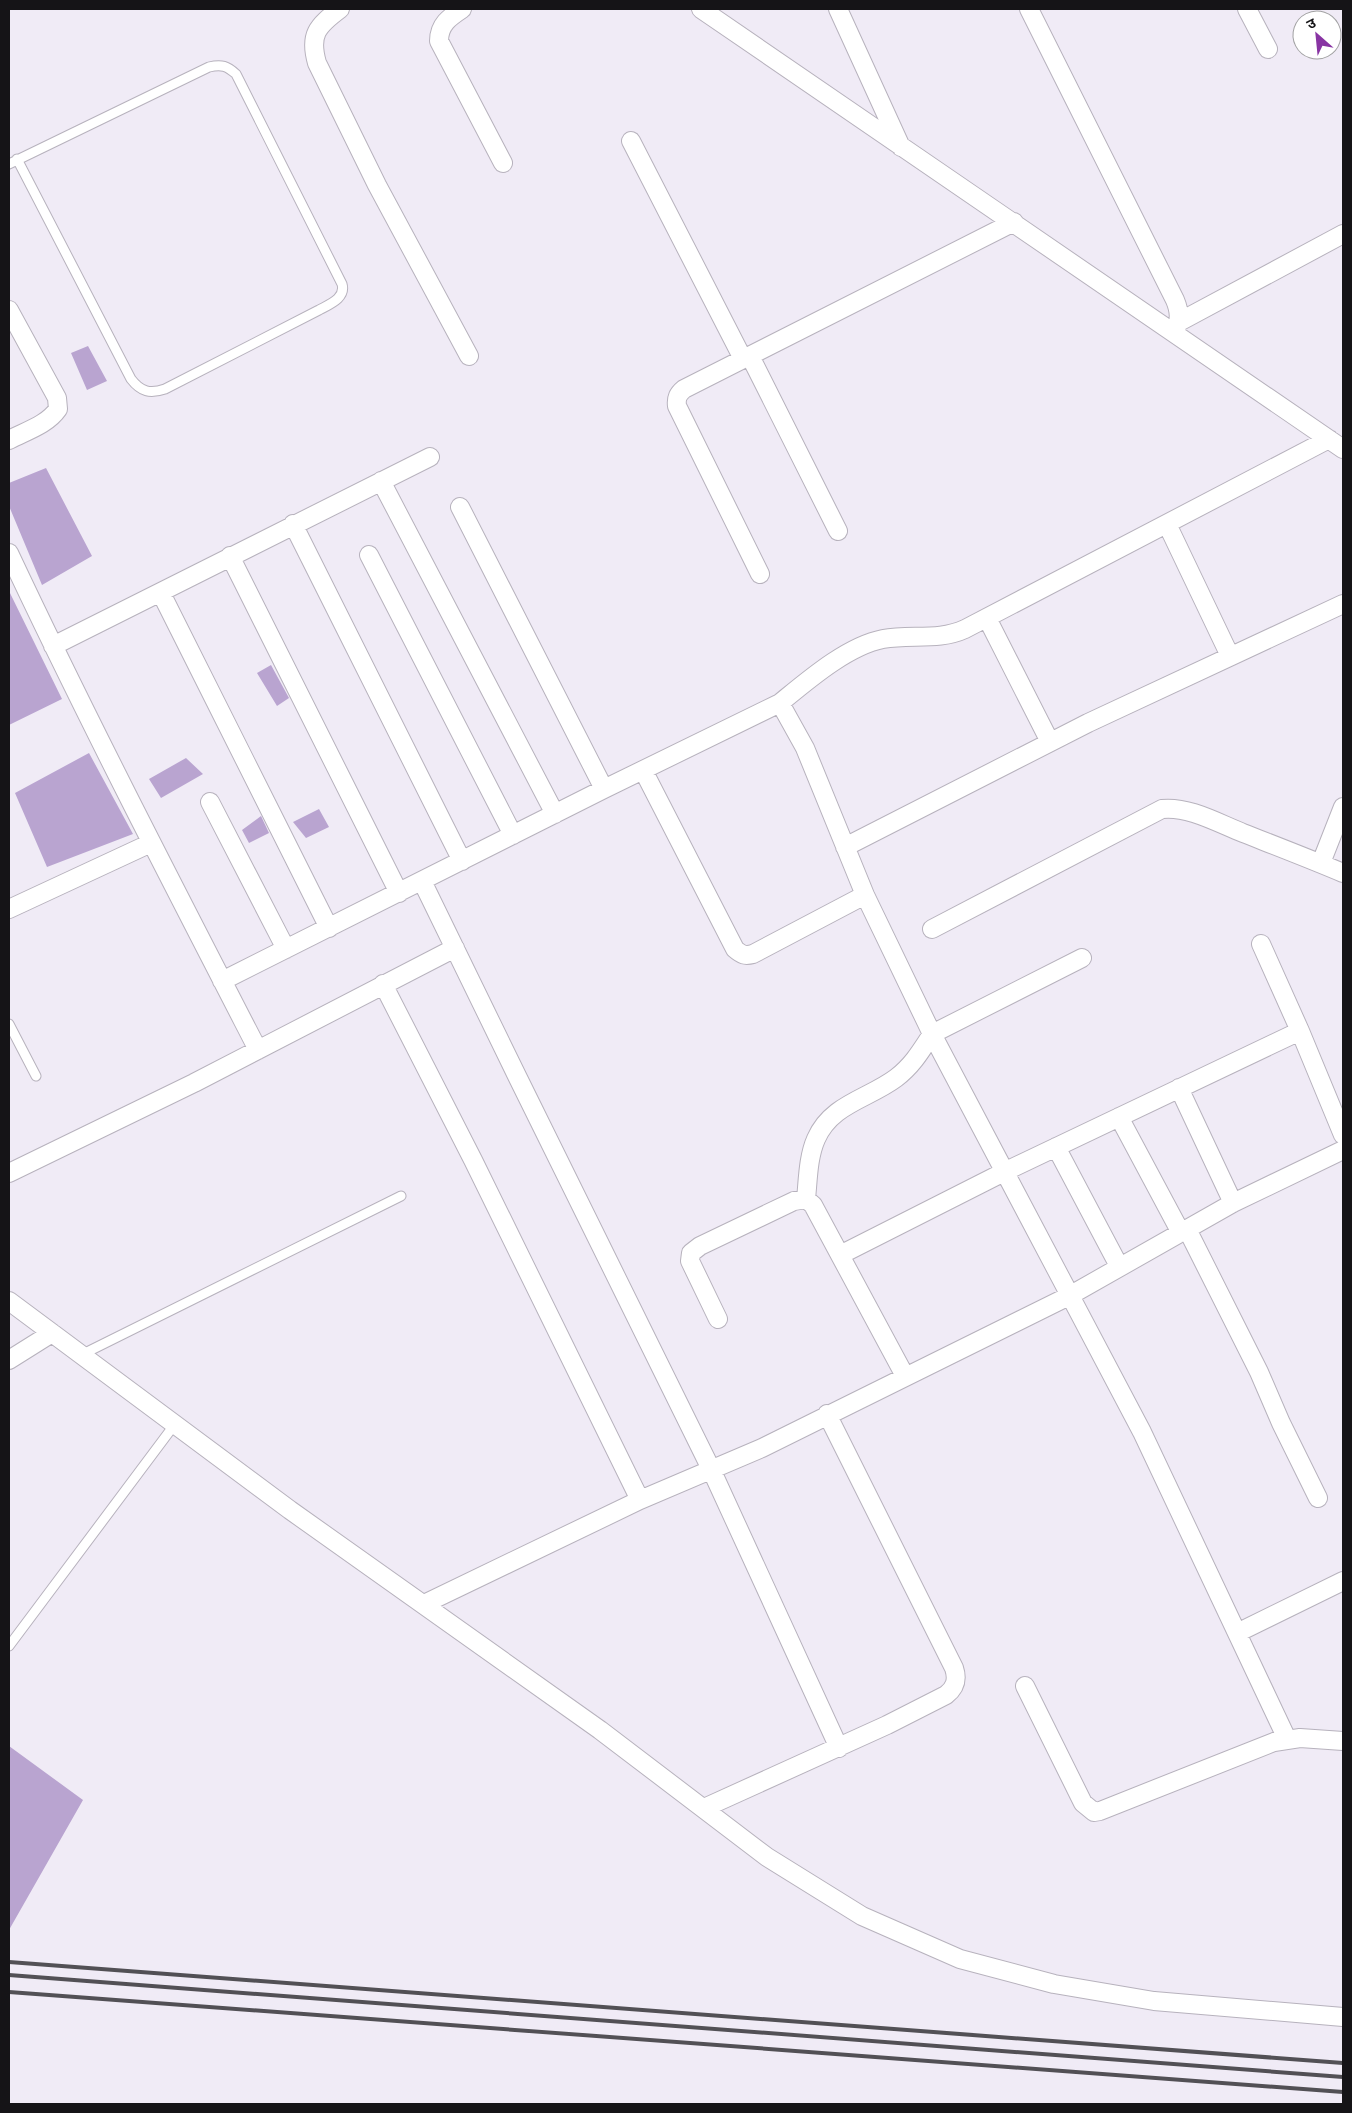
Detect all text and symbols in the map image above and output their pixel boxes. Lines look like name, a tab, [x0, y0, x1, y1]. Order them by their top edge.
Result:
north arrow	[1292, 10, 1342, 60]
text: उ	[1303, 13, 1320, 33]

